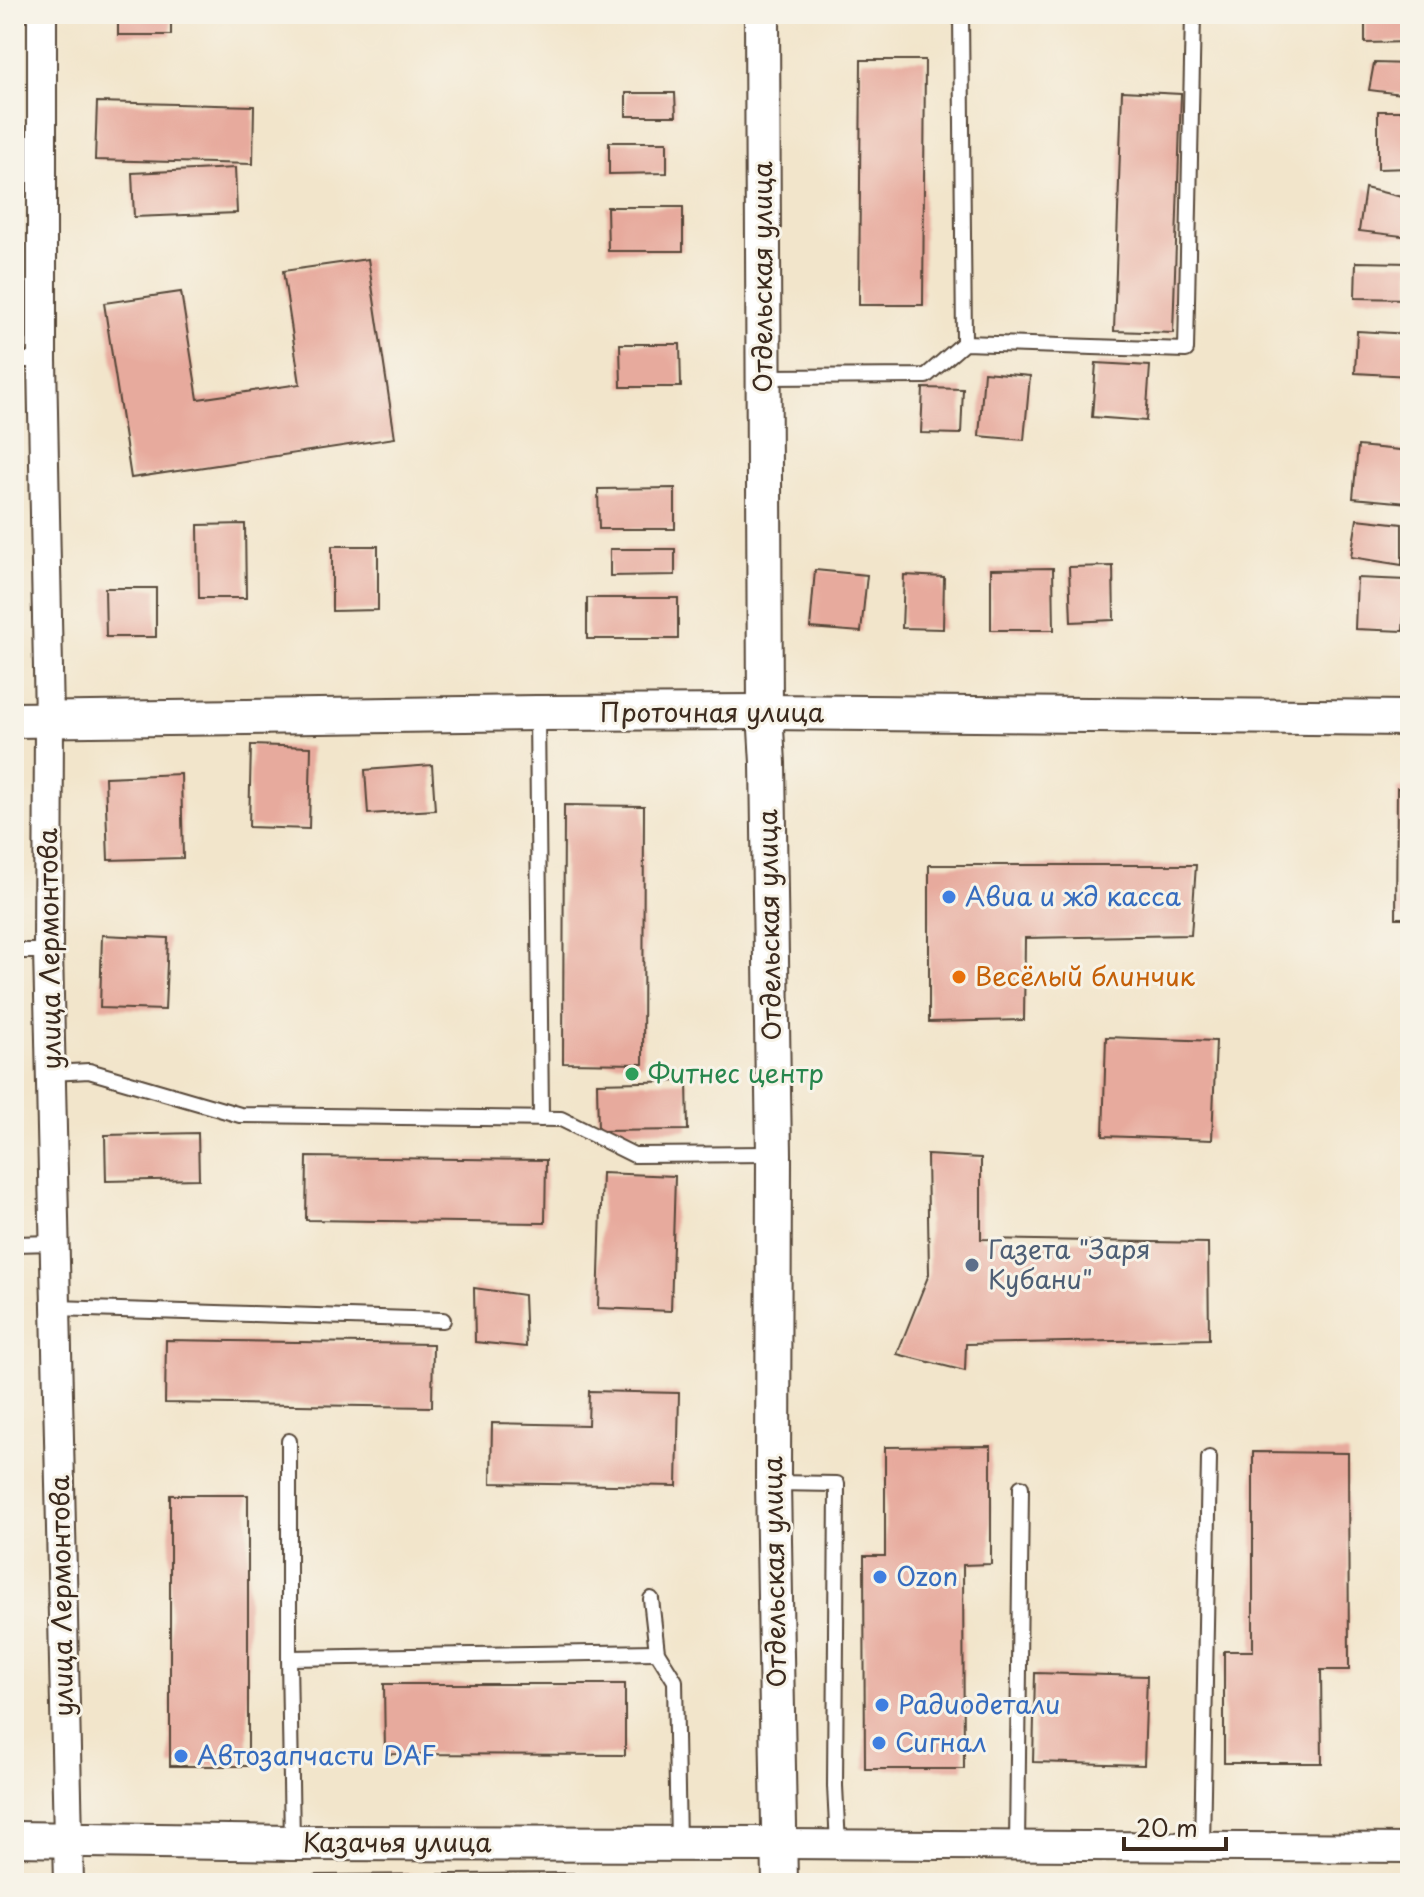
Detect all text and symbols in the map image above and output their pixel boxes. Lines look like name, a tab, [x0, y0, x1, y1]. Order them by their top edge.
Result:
street label: Отдельская улица	[742, 161, 781, 393]
street label: Проточная улица	[600, 692, 825, 731]
street label: Отдельская улица	[747, 808, 790, 1041]
street label: улица Лермонтова	[27, 827, 70, 1070]
place label: Авиа и жд касса	[965, 876, 1182, 915]
marker: Авиа и жд касса	[940, 888, 958, 906]
place label: Весёлый блинчик	[975, 956, 1196, 995]
marker: Весёлый блинчик	[950, 968, 968, 986]
place label: Фитнес центр	[648, 1053, 824, 1092]
marker: Фитнес центр	[623, 1065, 641, 1083]
place label: Газета "Заря Кубани"	[988, 1229, 1151, 1298]
marker: Газета "Заря Кубани"	[963, 1256, 981, 1274]
street label: Отдельская улица	[752, 1455, 795, 1688]
street label: улица Лермонтова	[39, 1474, 82, 1717]
place label: Ozon	[896, 1556, 958, 1595]
marker: Ozon	[871, 1568, 889, 1586]
place label: Радиодетали	[898, 1684, 1060, 1723]
marker: Радиодетали	[873, 1696, 891, 1714]
place label: Сигнал	[895, 1722, 987, 1761]
marker: Сигнал	[870, 1734, 888, 1752]
place label: Автозапчасти DAF	[197, 1735, 436, 1774]
marker: Автозапчасти DAF	[172, 1747, 190, 1765]
scale bar	[1124, 1801, 1226, 1851]
text: 20 m	[1136, 1809, 1198, 1845]
street label: Казачья улица	[302, 1822, 492, 1861]

